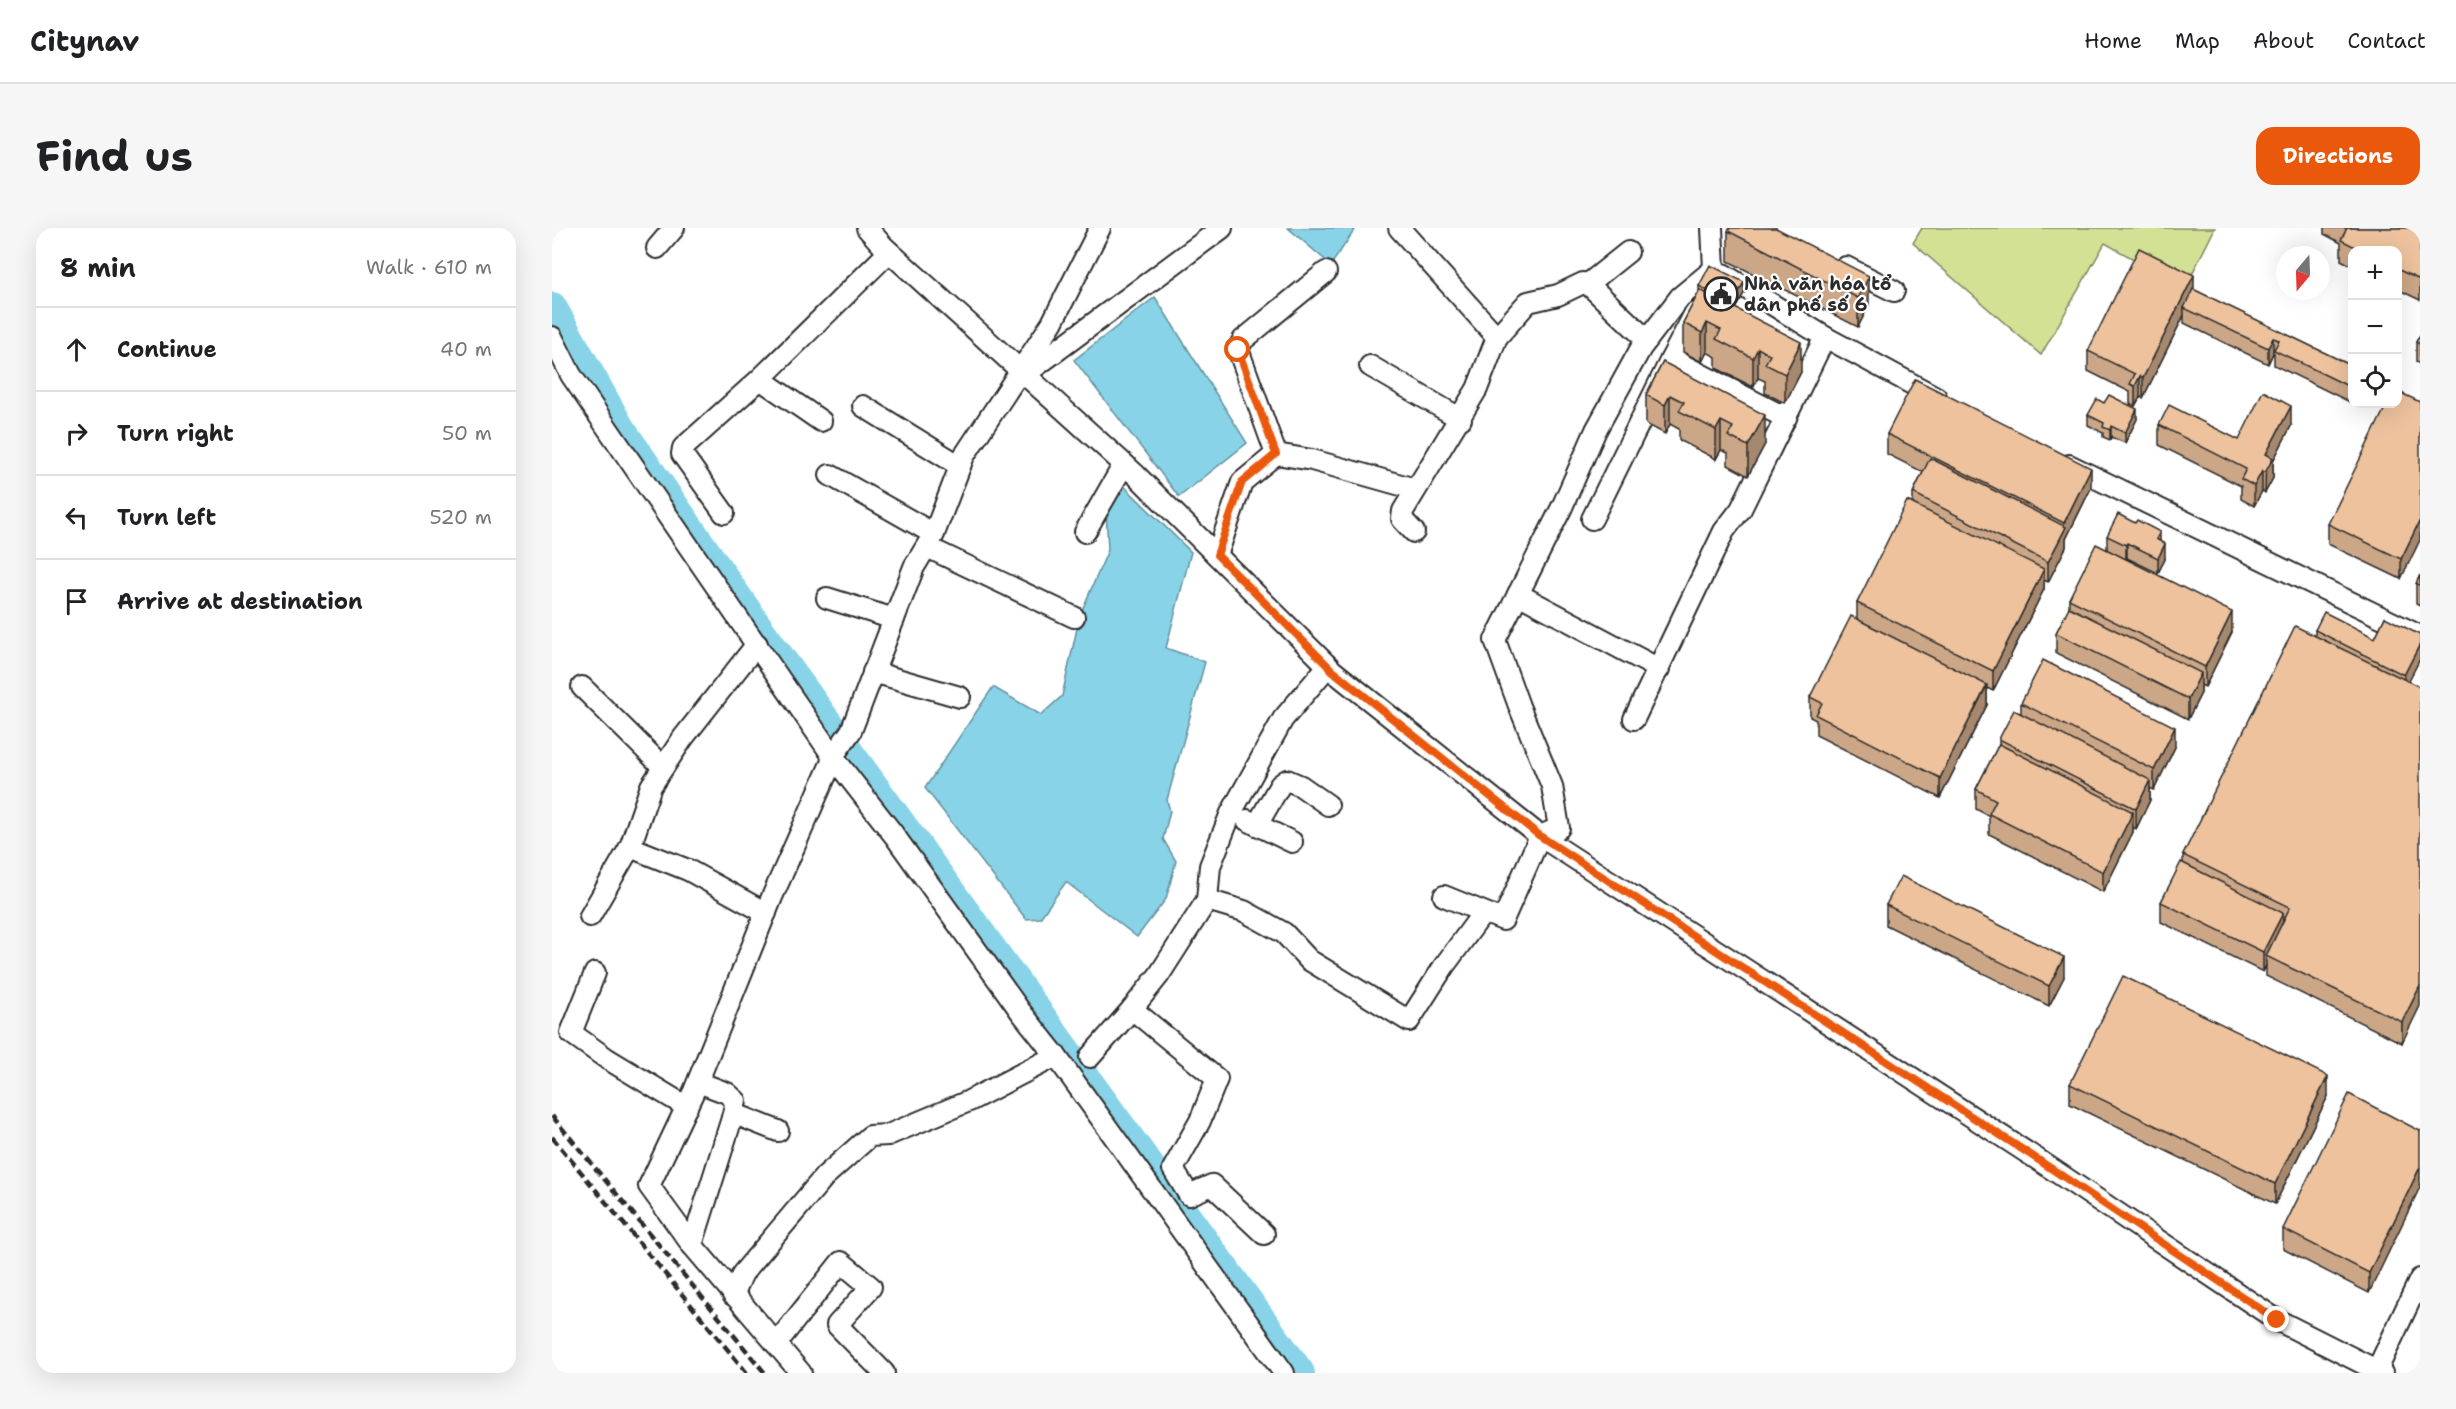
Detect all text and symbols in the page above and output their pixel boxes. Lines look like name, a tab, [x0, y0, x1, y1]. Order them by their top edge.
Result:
text: Citynav	[30, 22, 139, 60]
text: Home	[2084, 27, 2142, 55]
text: Map	[2175, 27, 2220, 55]
text: About	[2253, 27, 2314, 55]
text: Contact	[2347, 27, 2426, 55]
button: Directions	[2256, 127, 2420, 185]
text: Find us	[36, 128, 193, 184]
north arrow	[2276, 246, 2330, 300]
map controls	[2348, 246, 2402, 408]
button: +	[2348, 246, 2402, 300]
text: 8 min	[60, 250, 136, 285]
text: Walk · 610 m	[366, 254, 492, 280]
place label: Nhà văn hóa tổ dân phố số 6	[1744, 272, 1892, 317]
public building icon: Nhà văn hóa tổ dân phố số 6	[1703, 276, 1739, 312]
button: −	[2348, 300, 2402, 354]
icon: ahead	[60, 333, 93, 366]
text: Continue	[117, 335, 217, 364]
text: 40 m	[440, 336, 492, 362]
route start	[1224, 336, 1250, 362]
button: locate	[2348, 354, 2402, 408]
icon: right	[60, 417, 93, 450]
text: Turn right	[117, 419, 234, 448]
text: 50 m	[442, 420, 492, 446]
icon: left	[60, 501, 93, 534]
text: Turn left	[117, 503, 216, 532]
text: 520 m	[429, 504, 492, 530]
icon: arrive	[60, 585, 93, 618]
text: Arrive at destination	[117, 587, 363, 616]
route end	[2263, 1306, 2289, 1332]

